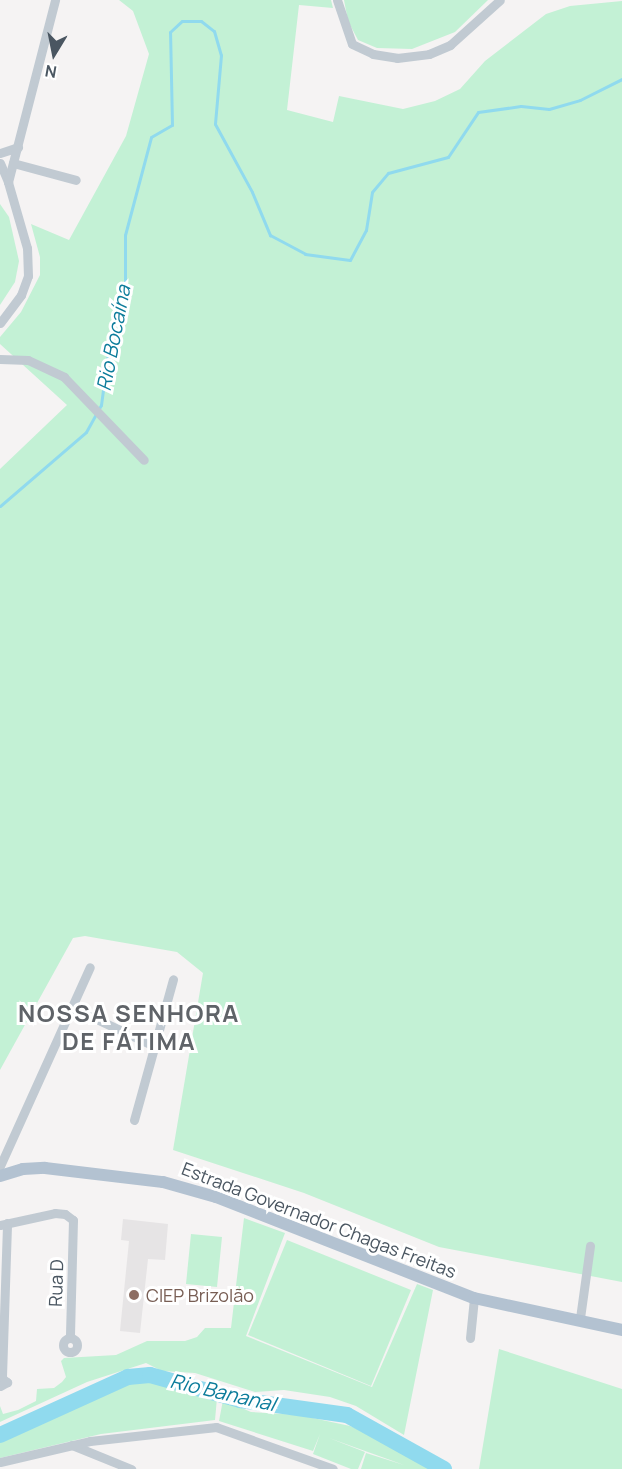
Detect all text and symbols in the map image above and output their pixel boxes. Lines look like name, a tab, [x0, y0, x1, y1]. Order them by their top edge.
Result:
north arrow	[24, 24, 84, 84]
text: N	[43, 60, 58, 84]
water label: Rio Bocaína	[91, 283, 135, 393]
district label: NOSSA SENHORA DE FÁTIMA	[18, 999, 240, 1055]
street label: Estrada Governador Chagas Freitas	[179, 1158, 459, 1282]
street label: Rua D	[44, 1259, 68, 1307]
place label: CIEP Brizolão	[146, 1284, 254, 1306]
marker: CIEP Brizolão	[127, 1288, 141, 1302]
water label: Rio Bananal	[168, 1368, 278, 1416]

